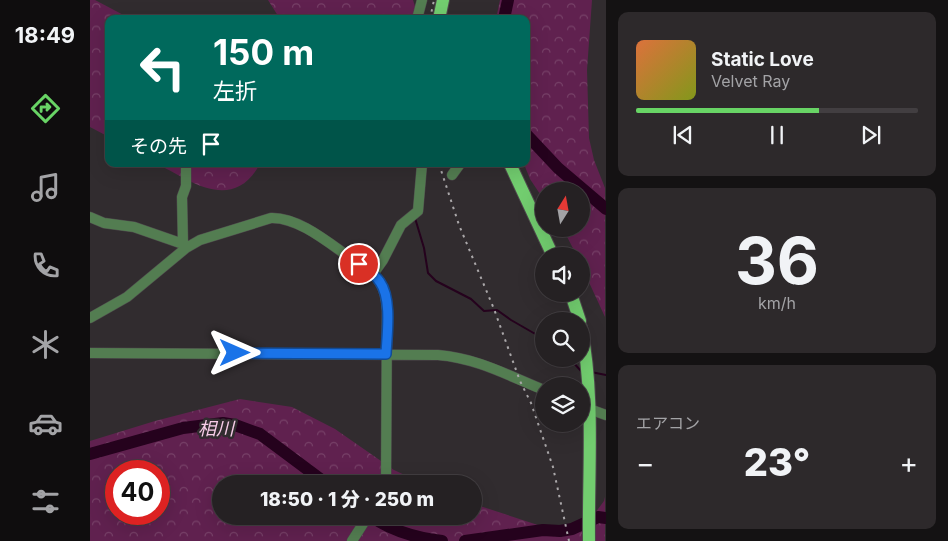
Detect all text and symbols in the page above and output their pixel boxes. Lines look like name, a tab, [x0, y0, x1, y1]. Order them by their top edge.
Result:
text: 18:49	[15, 22, 75, 48]
text: 150 m	[213, 31, 314, 73]
icon: left	[130, 35, 195, 100]
text: Static Love	[711, 48, 814, 71]
text: Velvet Ray	[711, 71, 790, 91]
text: 左折	[213, 78, 257, 104]
icon: directions	[28, 91, 63, 126]
icon: previous	[669, 121, 697, 149]
icon: pause	[763, 121, 791, 149]
icon: next	[857, 121, 885, 149]
icon: arrive	[197, 130, 225, 158]
text: その先	[130, 135, 187, 158]
icon: music	[28, 170, 63, 205]
north arrow	[535, 182, 590, 238]
map controls	[535, 182, 590, 432]
text: 36	[735, 221, 819, 300]
pin	[338, 243, 380, 285]
button: sound	[535, 247, 590, 302]
icon: phone	[28, 248, 63, 283]
icon: arrive	[345, 250, 373, 278]
text: km/h	[758, 293, 796, 313]
button: search	[535, 312, 590, 367]
position arrow	[208, 326, 260, 378]
icon: climate	[28, 327, 63, 362]
button: layers	[535, 377, 590, 432]
icon: car	[28, 406, 63, 441]
text: エアコン	[636, 413, 700, 433]
water label: 相川	[198, 418, 236, 439]
text: 23°	[744, 439, 810, 485]
text: −	[636, 446, 655, 480]
text: +	[899, 446, 918, 480]
speed limit sign: 40	[105, 460, 170, 525]
icon: filters	[28, 484, 63, 519]
text: 18:50 · 1 分 · 250 m	[260, 488, 434, 511]

